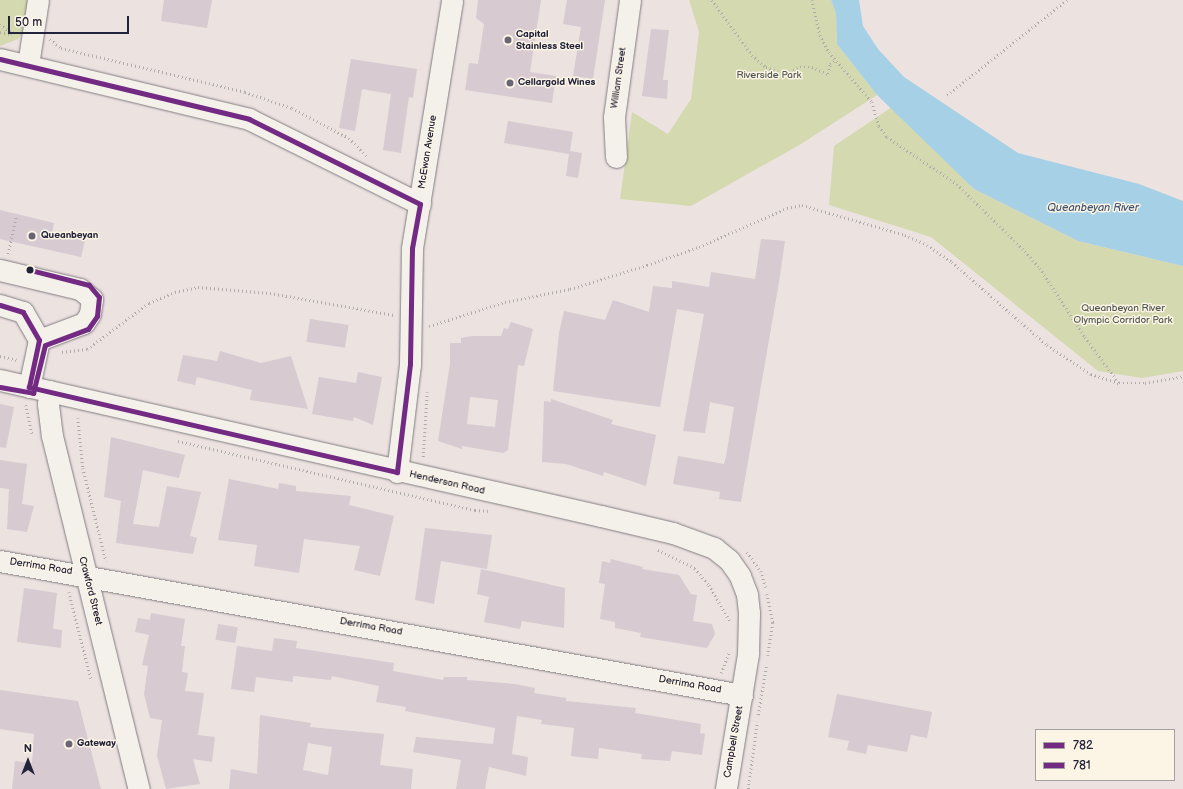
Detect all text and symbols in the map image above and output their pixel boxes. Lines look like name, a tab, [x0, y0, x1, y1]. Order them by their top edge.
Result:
scale bar	[10, 8, 131, 34]
text: 50 m	[15, 15, 42, 30]
place label: Capital Stainless Steel	[516, 28, 583, 52]
marker: Capital Stainless Steel	[503, 35, 513, 45]
street label: William Street	[609, 47, 629, 109]
park label: Riverside Park	[736, 70, 802, 82]
place label: Cellargold Wines	[518, 77, 595, 89]
marker: Cellargold Wines	[505, 78, 515, 88]
street label: McEwan Avenue	[416, 114, 440, 190]
water label: Queanbeyan River	[1047, 201, 1139, 215]
marker: Queanbeyan	[26, 230, 38, 242]
place label: Queanbeyan	[41, 230, 98, 242]
unlabelled marker	[25, 265, 35, 275]
park label: Queanbeyan River Olympic Corridor Park	[1074, 302, 1172, 326]
street label: Henderson Road	[408, 468, 486, 498]
street label: Crawford Street	[76, 555, 104, 627]
street label: Derrima Road	[9, 556, 73, 578]
street label: Derrima Road	[339, 616, 403, 638]
street label: Derrima Road	[658, 674, 722, 696]
street label: Campbell Street	[722, 705, 746, 779]
legend	[1035, 729, 1175, 781]
place label: Gateway	[77, 738, 116, 750]
text: 782	[1073, 738, 1093, 753]
marker: Gateway	[64, 739, 74, 749]
north arrow	[8, 741, 48, 781]
text: N	[24, 742, 32, 755]
text: 781	[1073, 758, 1091, 773]

